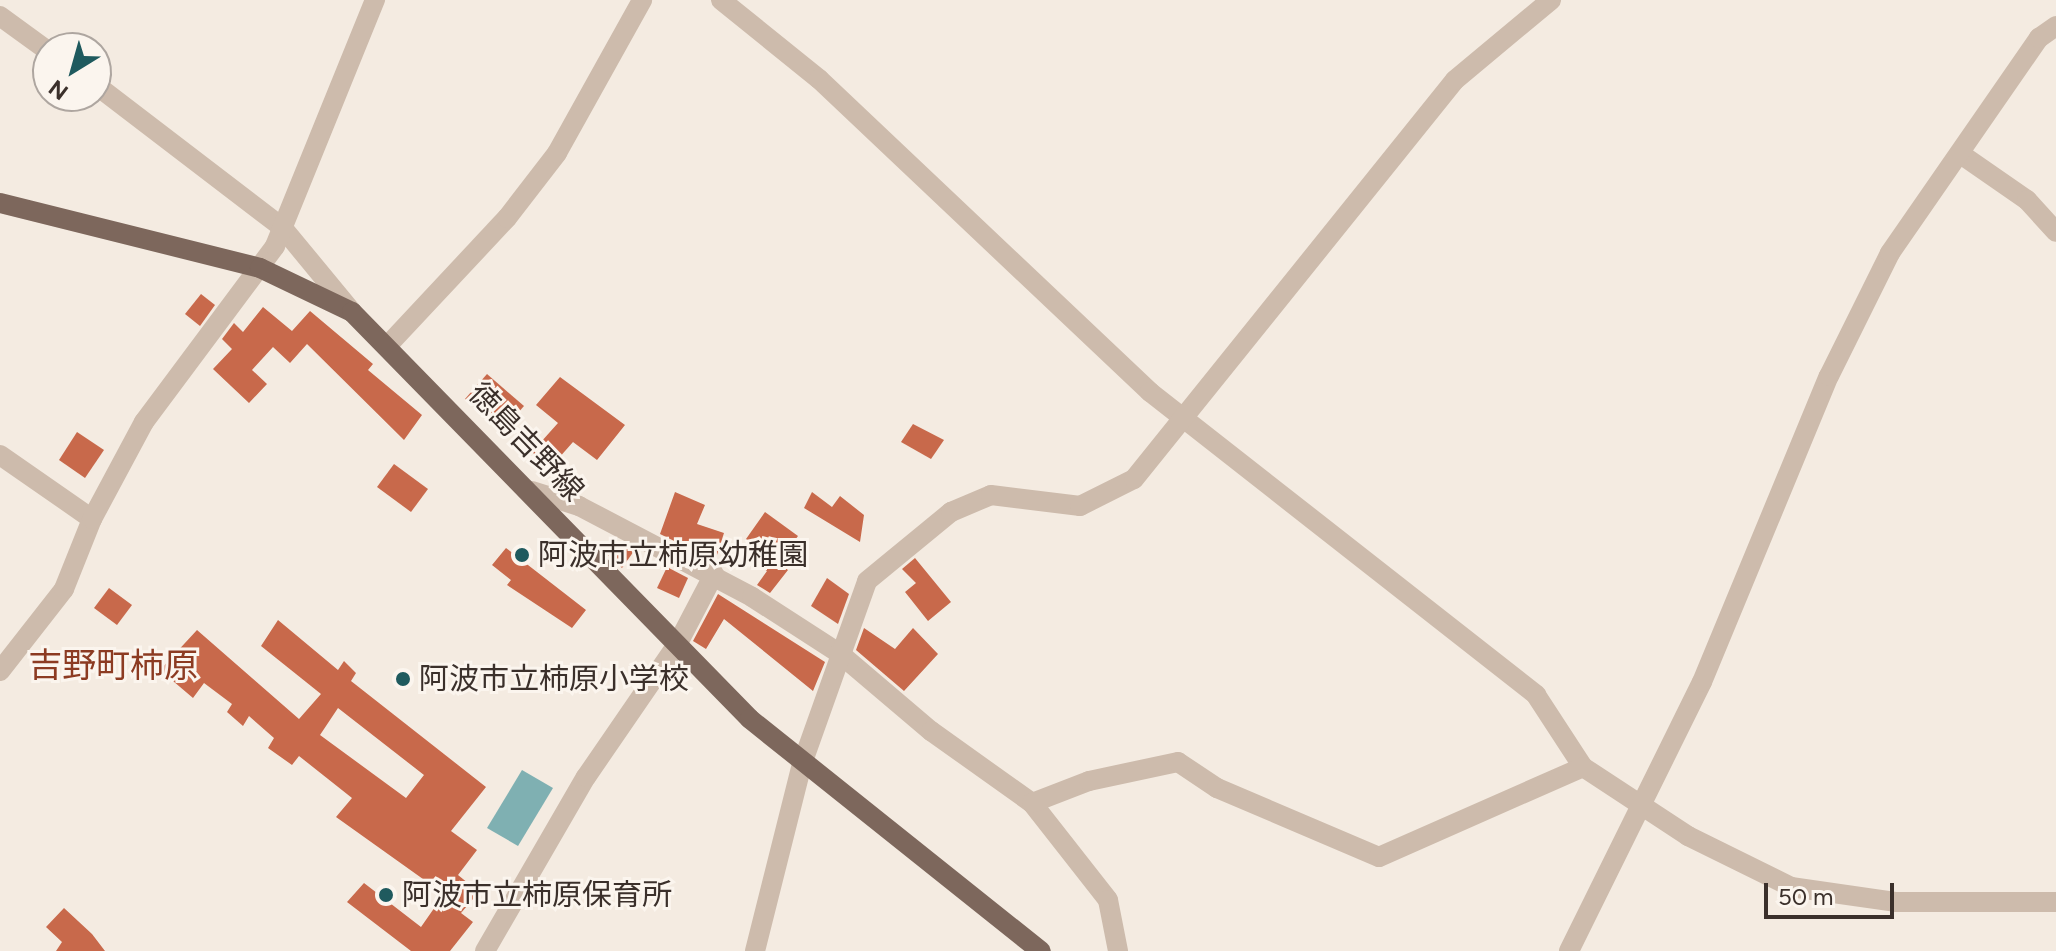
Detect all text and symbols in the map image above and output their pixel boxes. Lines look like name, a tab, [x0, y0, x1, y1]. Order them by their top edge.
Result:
north arrow	[32, 32, 112, 112]
text: N	[44, 74, 73, 106]
street label: 徳島吉野線	[461, 376, 591, 508]
place label: 阿波市立柿原幼稚園	[538, 537, 808, 573]
marker: 阿波市立柿原幼稚園	[513, 546, 531, 564]
district label: 吉野町柿原	[28, 646, 198, 686]
place label: 阿波市立柿原小学校	[419, 661, 689, 697]
marker: 阿波市立柿原小学校	[394, 670, 412, 688]
scale bar	[1768, 867, 1898, 917]
place label: 阿波市立柿原保育所	[402, 877, 672, 913]
text: 50 m	[1778, 882, 1834, 911]
marker: 阿波市立柿原保育所	[377, 886, 395, 904]

